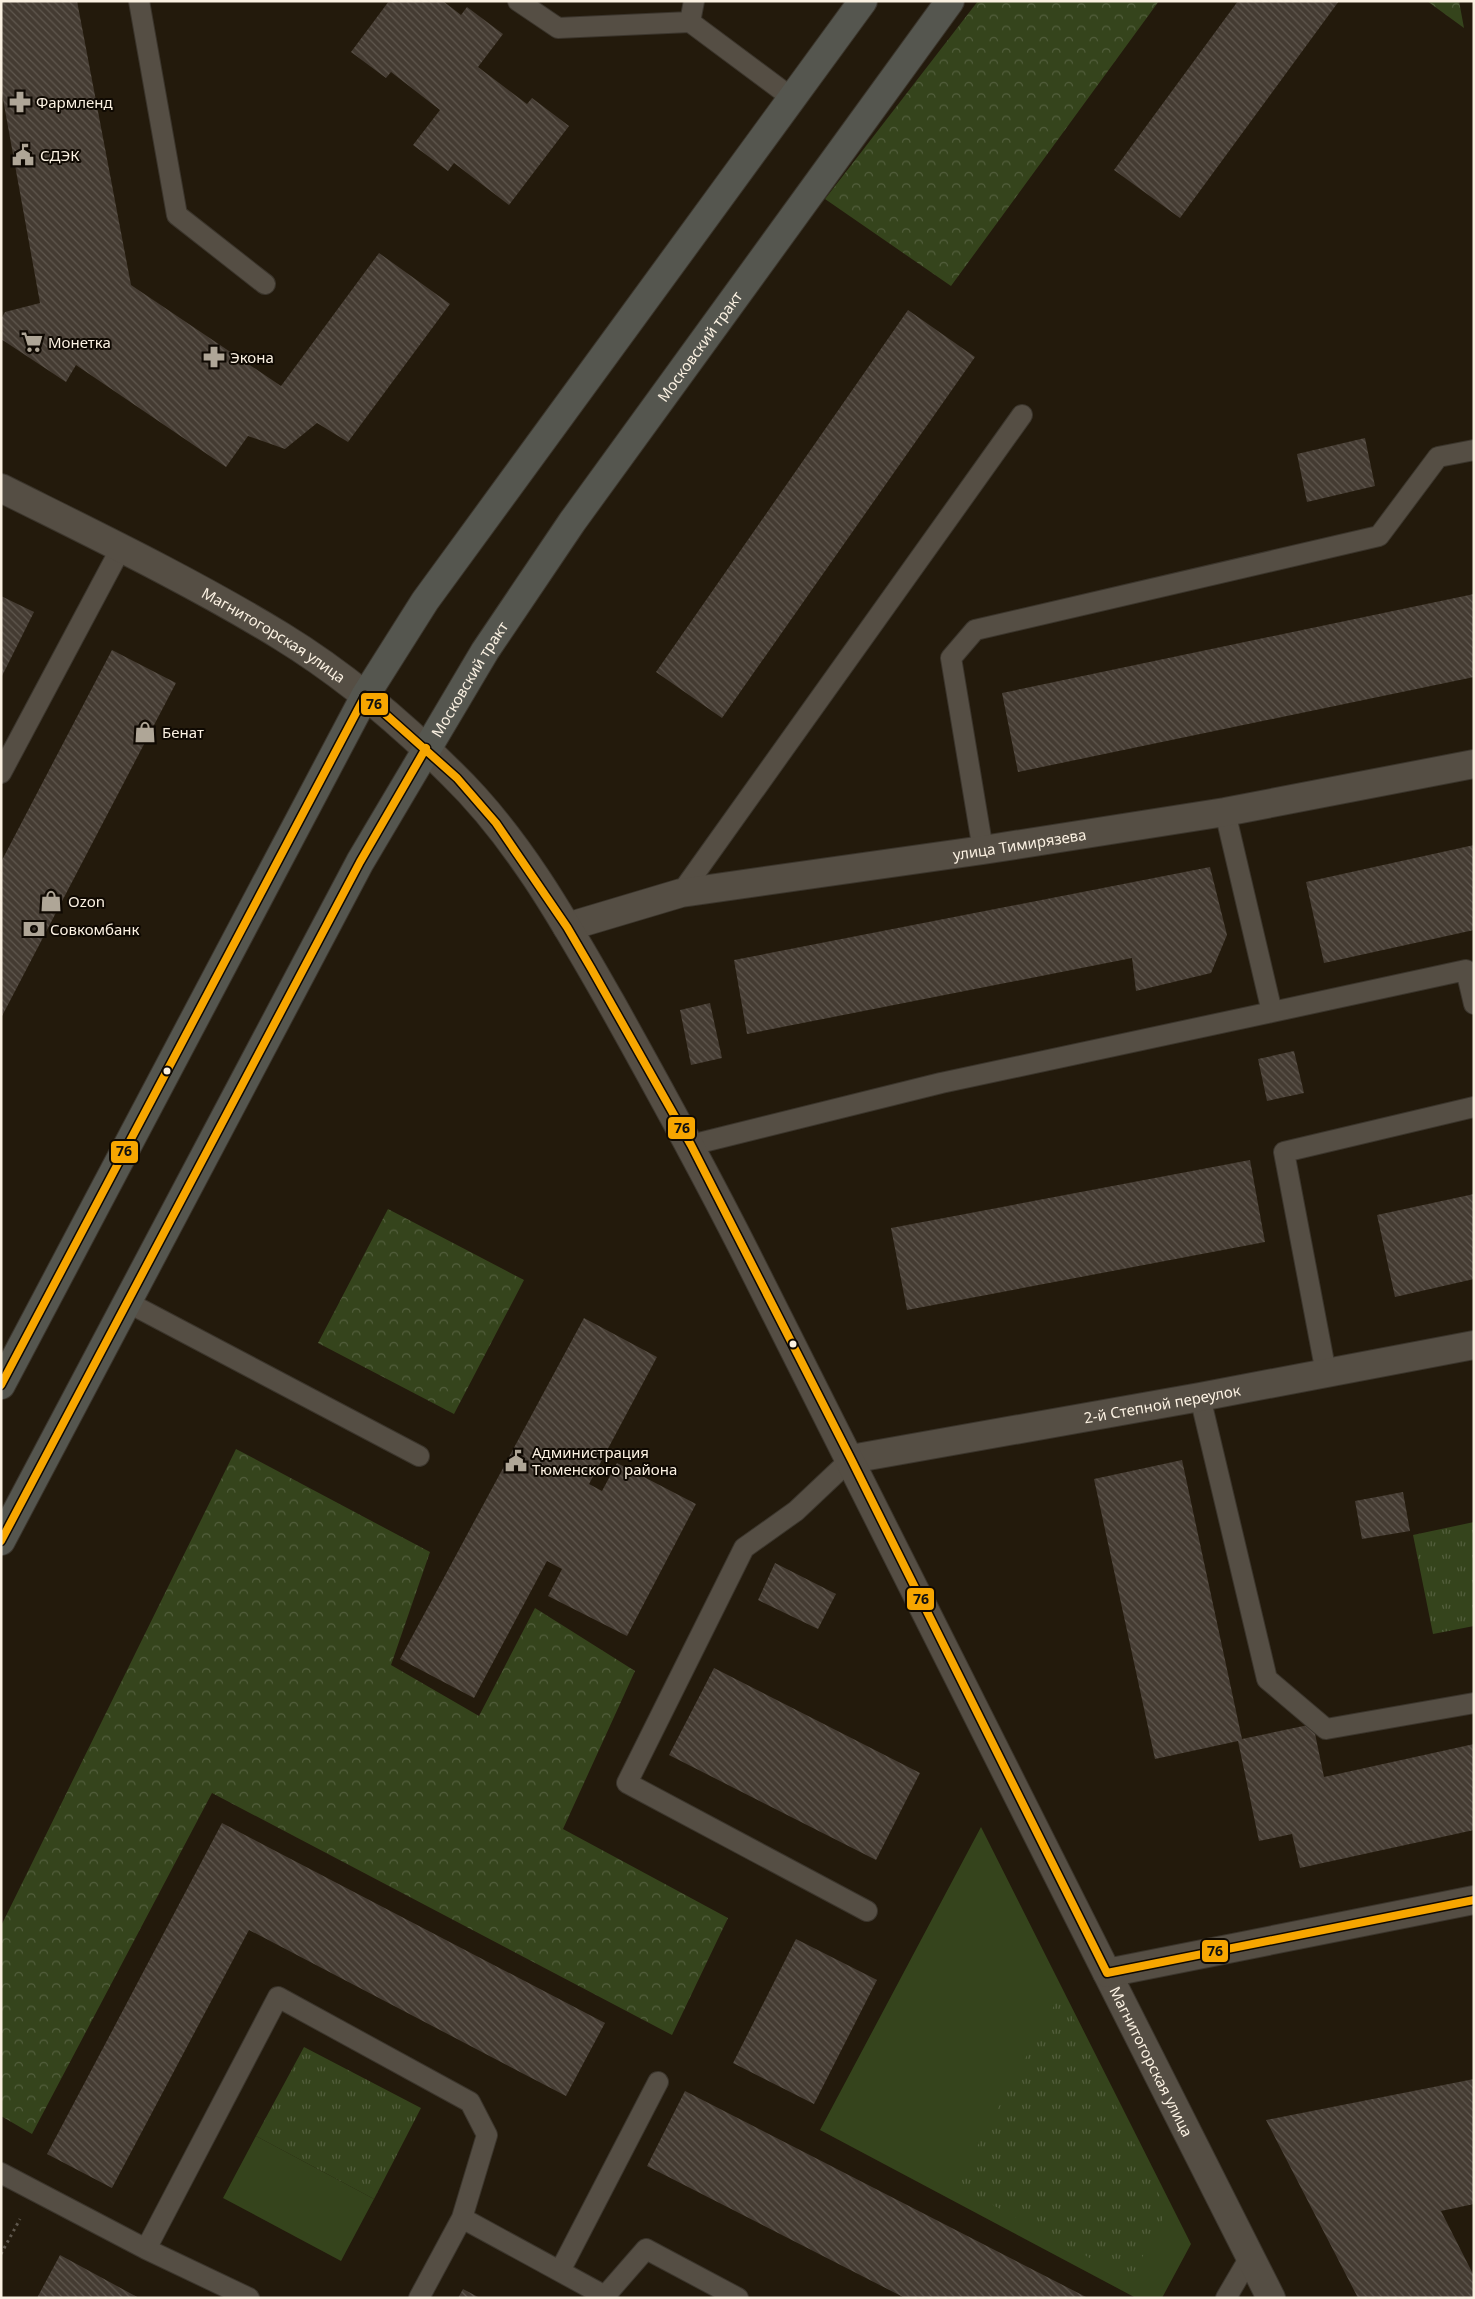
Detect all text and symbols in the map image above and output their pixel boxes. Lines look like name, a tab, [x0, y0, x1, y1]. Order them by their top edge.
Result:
pharmacy icon: Фармленд	[7, 89, 33, 115]
place label: Фармленд	[36, 92, 113, 112]
public building icon: СДЭК	[10, 142, 36, 168]
place label: СДЭК	[40, 145, 80, 165]
street label: Московский тракт	[653, 287, 746, 406]
supermarket icon: Монетка	[19, 329, 45, 355]
place label: Монетка	[48, 332, 111, 352]
pharmacy icon: Экона	[201, 344, 227, 370]
place label: Экона	[230, 347, 274, 367]
street label: Магнитогорская улица	[198, 582, 350, 687]
street label: Московский тракт	[426, 617, 512, 741]
line badge: 76	[360, 692, 389, 716]
text: 76	[366, 694, 382, 713]
shop icon: Бенат	[132, 719, 158, 745]
place label: Бенат	[162, 722, 204, 742]
street label: улица Тимирязева	[952, 824, 1088, 864]
shop icon: Ozon	[38, 888, 64, 914]
place label: Ozon	[68, 891, 105, 911]
bank icon: Совкомбанк	[21, 916, 47, 942]
place label: Совкомбанк	[50, 919, 140, 939]
unlabelled marker	[162, 1066, 172, 1076]
line badge: 76	[667, 1116, 696, 1140]
text: 76	[674, 1118, 690, 1137]
line badge: 76	[110, 1140, 139, 1164]
text: 76	[116, 1141, 132, 1160]
unlabelled marker	[788, 1339, 798, 1349]
street label: 2-й Степной переулок	[1082, 1380, 1242, 1427]
place label: Администрация Тюменского района	[532, 1442, 677, 1479]
public building icon: Администрация Тюменского района	[503, 1448, 529, 1474]
line badge: 76	[906, 1587, 935, 1611]
text: 76	[913, 1589, 929, 1608]
line badge: 76	[1201, 1939, 1229, 1963]
text: 76	[1207, 1941, 1223, 1960]
street label: Магнитогорская улица	[1105, 1983, 1198, 2140]

